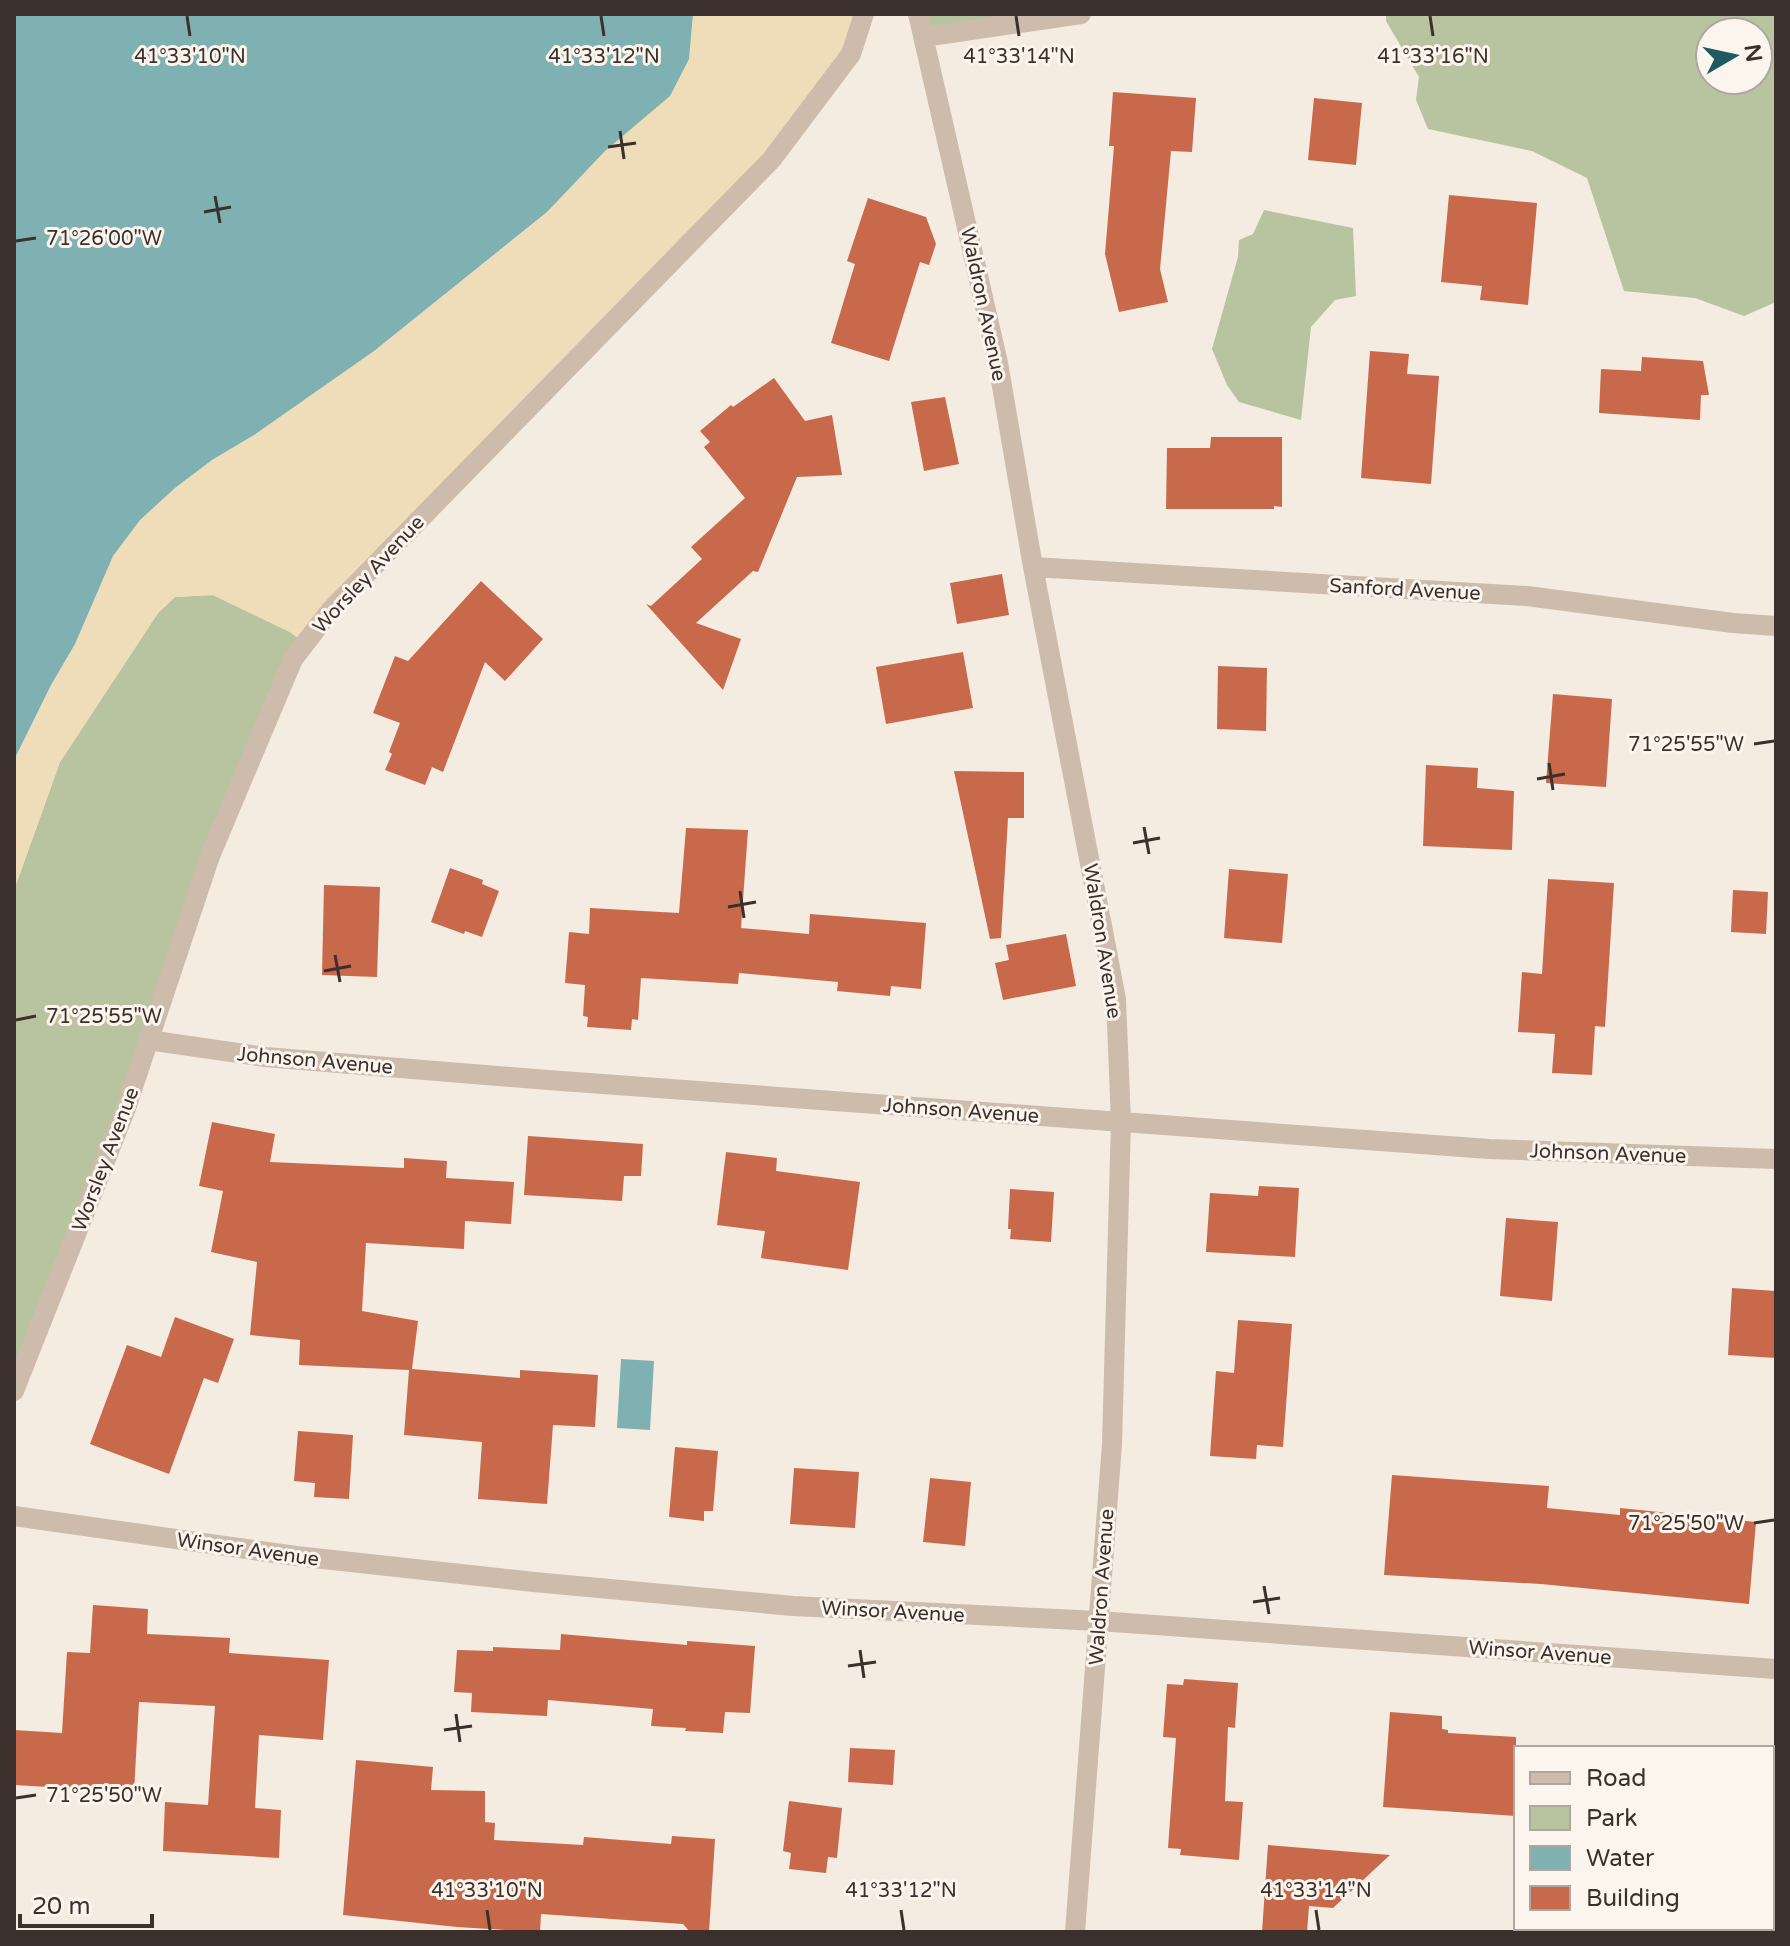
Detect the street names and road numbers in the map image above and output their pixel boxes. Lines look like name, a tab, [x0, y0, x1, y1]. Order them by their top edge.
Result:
street label: Waldron Avenue	[955, 225, 1011, 383]
street label: Worsley Avenue	[308, 511, 429, 639]
street label: Sanford Avenue	[1329, 574, 1481, 606]
street label: Waldron Avenue	[1078, 862, 1126, 1020]
street label: Johnson Avenue	[236, 1042, 394, 1080]
street label: Worsley Avenue	[67, 1084, 144, 1235]
street label: Johnson Avenue	[882, 1094, 1040, 1128]
street label: Johnson Avenue	[1529, 1139, 1687, 1169]
street label: Waldron Avenue	[1085, 1508, 1119, 1666]
street label: Winsor Avenue	[175, 1528, 321, 1572]
street label: Winsor Avenue	[821, 1596, 965, 1628]
street label: Winsor Avenue	[1468, 1636, 1612, 1670]

